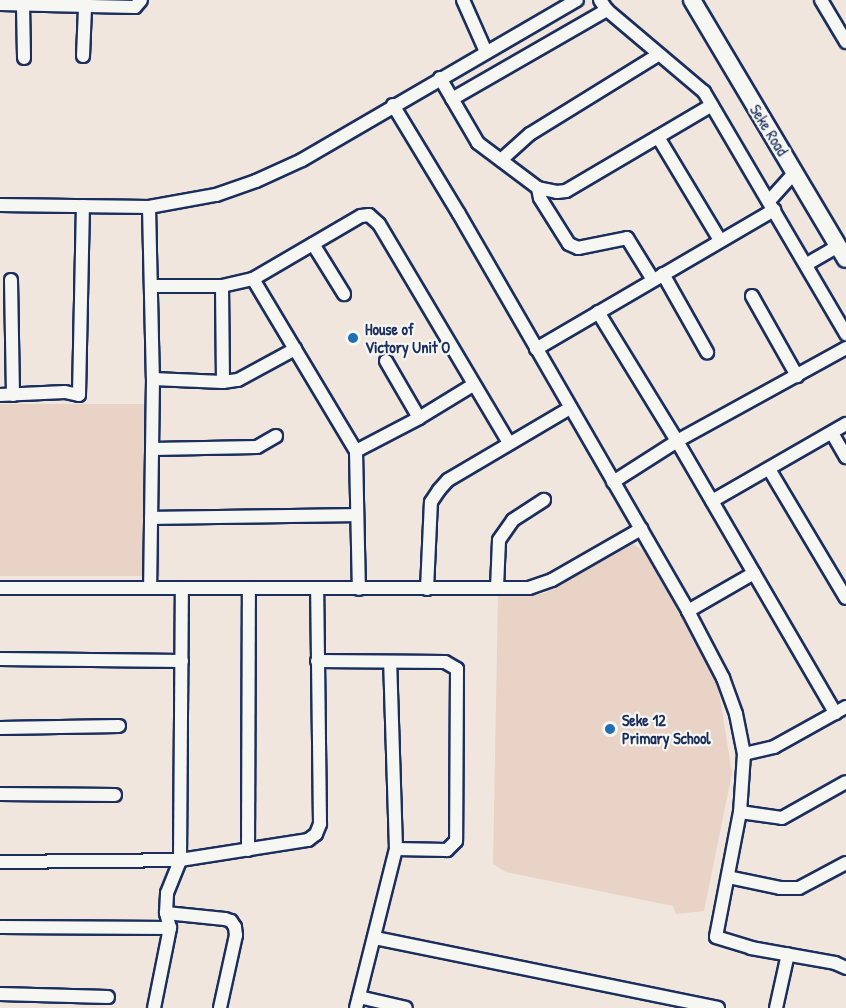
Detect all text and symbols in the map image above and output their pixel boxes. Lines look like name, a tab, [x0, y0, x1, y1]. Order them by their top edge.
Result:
street label: Seke Road	[746, 101, 792, 159]
place label: House of Victory Unit O	[365, 319, 450, 357]
marker: House of Victory Unit O	[346, 331, 360, 345]
place label: Seke 12 Primary School	[622, 710, 711, 748]
marker: Seke 12 Primary School	[603, 722, 617, 736]

